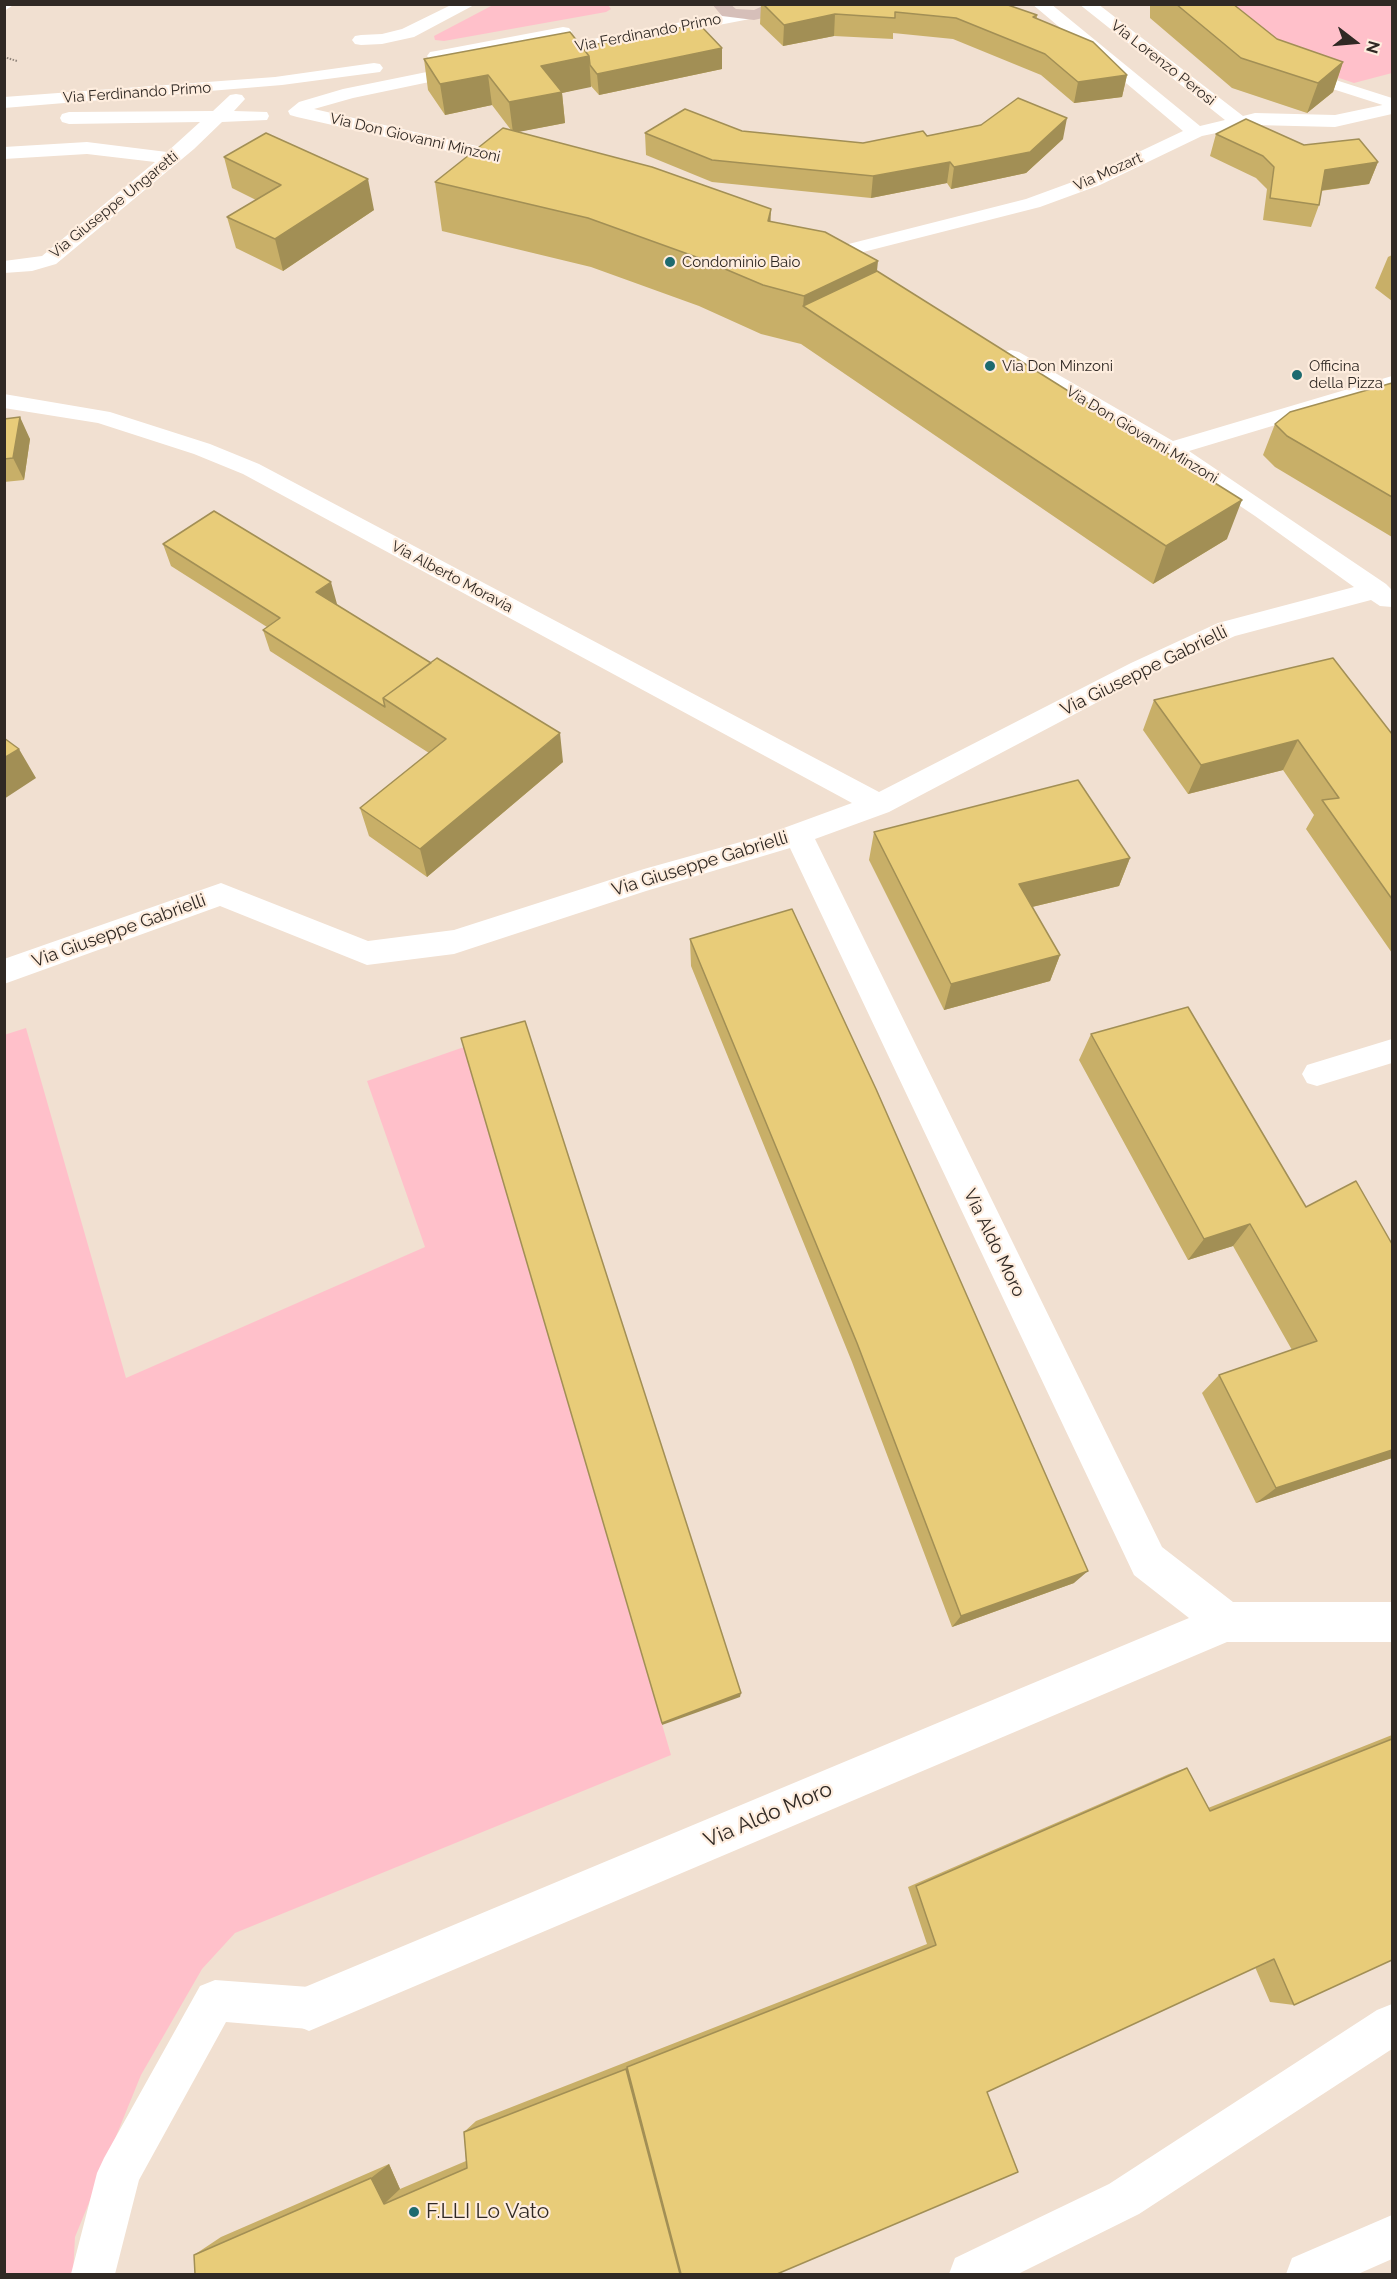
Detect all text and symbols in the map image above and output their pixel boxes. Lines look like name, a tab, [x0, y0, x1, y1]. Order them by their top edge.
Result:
street label: Via Ferdinando Primo	[573, 10, 723, 56]
north arrow	[1325, 12, 1385, 72]
street label: Via Lorenzo Perosi	[1107, 17, 1219, 109]
text: N	[1362, 39, 1384, 56]
street label: Via Ferdinando Primo	[62, 79, 212, 107]
street label: Via Don Giovanni Minzoni	[328, 110, 502, 166]
street label: Via Giuseppe Ungaretti	[46, 148, 182, 262]
street label: Via Mozart	[1071, 149, 1145, 195]
place label: Condominio Baio	[682, 253, 800, 271]
marker: Condominio Baio	[663, 255, 677, 269]
place label: Via Don Minzoni	[1002, 357, 1113, 375]
place label: Officina della Pizza	[1309, 357, 1383, 392]
marker: Via Don Minzoni	[983, 359, 997, 373]
marker: Officina della Pizza	[1290, 368, 1304, 382]
street label: Via Don Giovanni Minzoni	[1063, 382, 1221, 488]
street label: Via Alberto Moravia	[388, 537, 516, 617]
street label: Via Giuseppe Gabrielli	[1057, 621, 1231, 721]
street label: Via Giuseppe Gabrielli	[609, 827, 791, 901]
street label: Via Giuseppe Gabrielli	[29, 890, 209, 972]
street label: Via Aldo Moro	[959, 1186, 1029, 1300]
street label: Via Aldo Moro	[700, 1777, 836, 1853]
place label: F.LLI Lo Vato	[426, 2199, 549, 2225]
marker: F.LLI Lo Vato	[407, 2205, 421, 2219]

